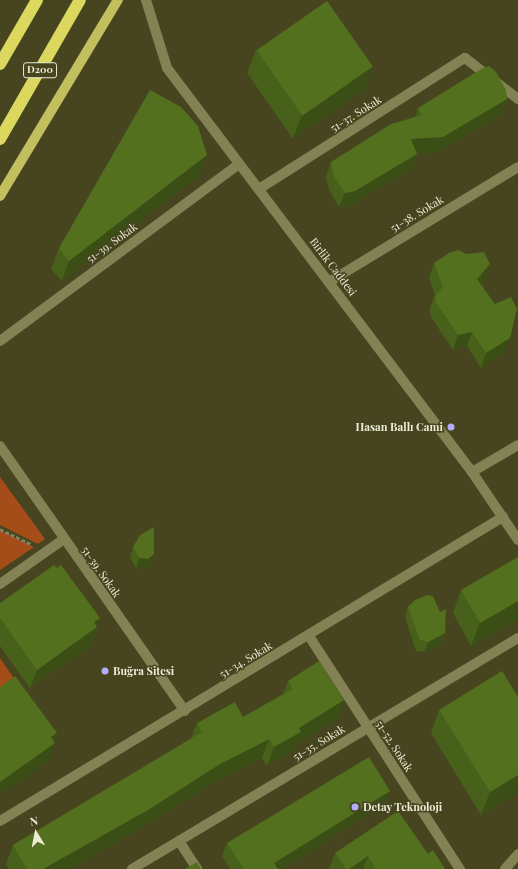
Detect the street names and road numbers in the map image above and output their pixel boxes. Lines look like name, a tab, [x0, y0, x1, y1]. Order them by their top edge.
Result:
road number: D200	[23, 62, 57, 78]
street label: 51-37. Sokak	[328, 93, 384, 135]
street label: 51-38. Sokak	[388, 193, 446, 235]
street label: 51-39. Sokak	[84, 220, 140, 266]
street label: Birlik Caddesi	[307, 235, 359, 299]
street label: 51-39. Sokak	[79, 544, 123, 600]
street label: 51-34. Sokak	[217, 639, 275, 681]
street label: 51-52. Sokak	[372, 718, 416, 774]
street label: 51-35. Sokak	[291, 722, 347, 764]

